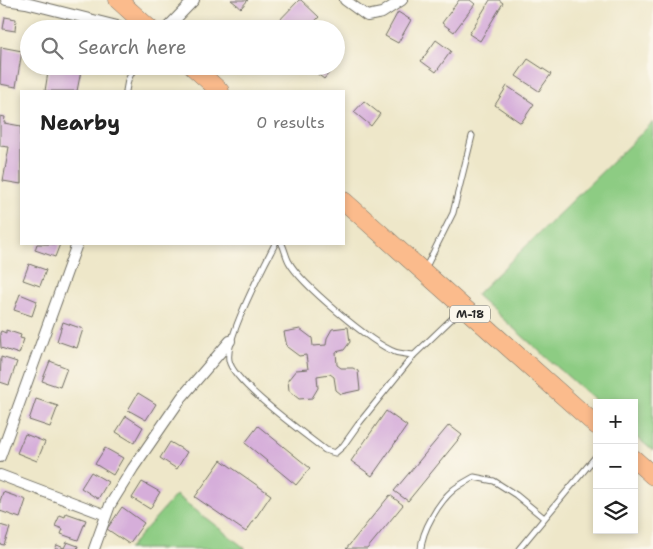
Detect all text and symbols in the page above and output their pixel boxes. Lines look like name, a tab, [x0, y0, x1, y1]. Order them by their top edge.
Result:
search box	[20, 20, 345, 75]
icon: search	[38, 34, 66, 62]
text: Search here	[78, 35, 187, 60]
text: Nearby	[40, 109, 120, 137]
text: 0 results	[256, 112, 325, 133]
road number: М-18	[450, 306, 490, 322]
map controls	[593, 399, 638, 534]
button: +	[593, 399, 638, 444]
button: −	[593, 444, 638, 489]
button: layers	[593, 489, 638, 534]

